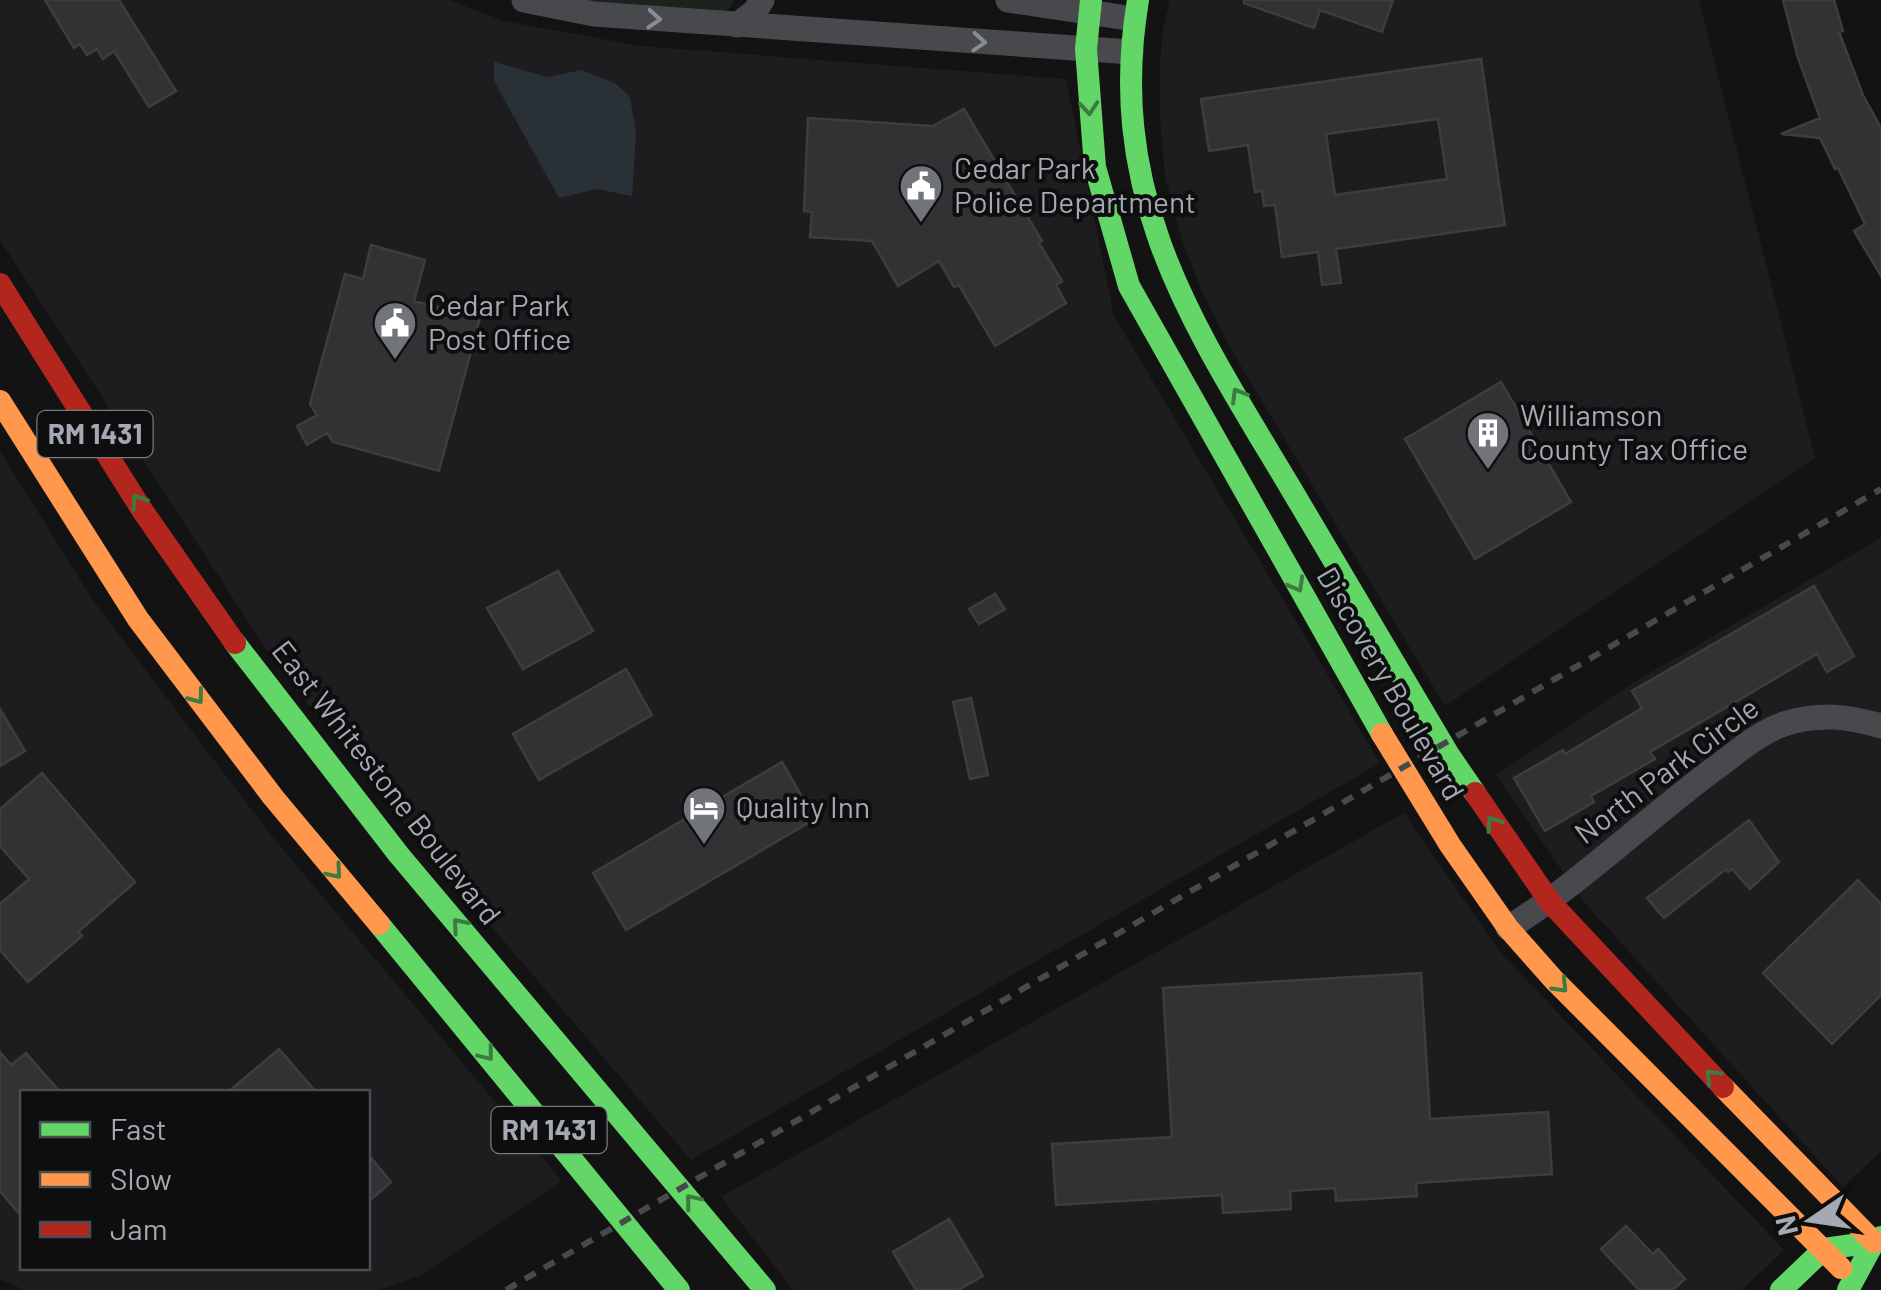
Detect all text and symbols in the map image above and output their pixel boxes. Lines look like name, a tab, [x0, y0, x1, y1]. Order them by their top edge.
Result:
one-way arrow	[647, 8, 663, 29]
one-way arrow	[971, 31, 987, 52]
one-way arrow	[1077, 101, 1099, 117]
place label: Cedar Park Police Department	[954, 149, 1196, 219]
public building icon: Cedar Park Police Department	[898, 163, 944, 224]
place label: Cedar Park Post Office	[428, 286, 571, 356]
public building icon: Cedar Park Post Office	[372, 300, 418, 361]
one-way arrow	[1231, 388, 1250, 406]
place label: Williamson County Tax Office	[1520, 396, 1748, 466]
building icon: Williamson County Tax Office	[1465, 410, 1511, 471]
road number: RM 1431	[38, 411, 152, 457]
one-way arrow	[132, 493, 151, 511]
street label: Discovery Boulevard	[1310, 560, 1473, 806]
one-way arrow	[1285, 575, 1305, 593]
street label: East Whitestone Boulevard	[266, 633, 510, 931]
one-way arrow	[185, 685, 202, 703]
street label: North Park Circle	[1567, 688, 1765, 850]
hotel icon: Quality Inn	[681, 785, 727, 846]
place label: Quality Inn	[736, 788, 870, 824]
one-way arrow	[1487, 815, 1506, 833]
one-way arrow	[324, 860, 342, 878]
one-way arrow	[452, 919, 470, 937]
one-way arrow	[1549, 975, 1567, 993]
one-way arrow	[475, 1042, 493, 1060]
one-way arrow	[1706, 1070, 1724, 1088]
legend	[20, 1090, 370, 1270]
road number: RM 1431	[492, 1107, 606, 1153]
text: Fast	[110, 1110, 167, 1146]
text: Slow	[110, 1160, 172, 1196]
north arrow	[1761, 1170, 1861, 1270]
one-way arrow	[686, 1195, 704, 1213]
text: Jam	[110, 1210, 167, 1246]
text: N	[1767, 1213, 1804, 1239]

